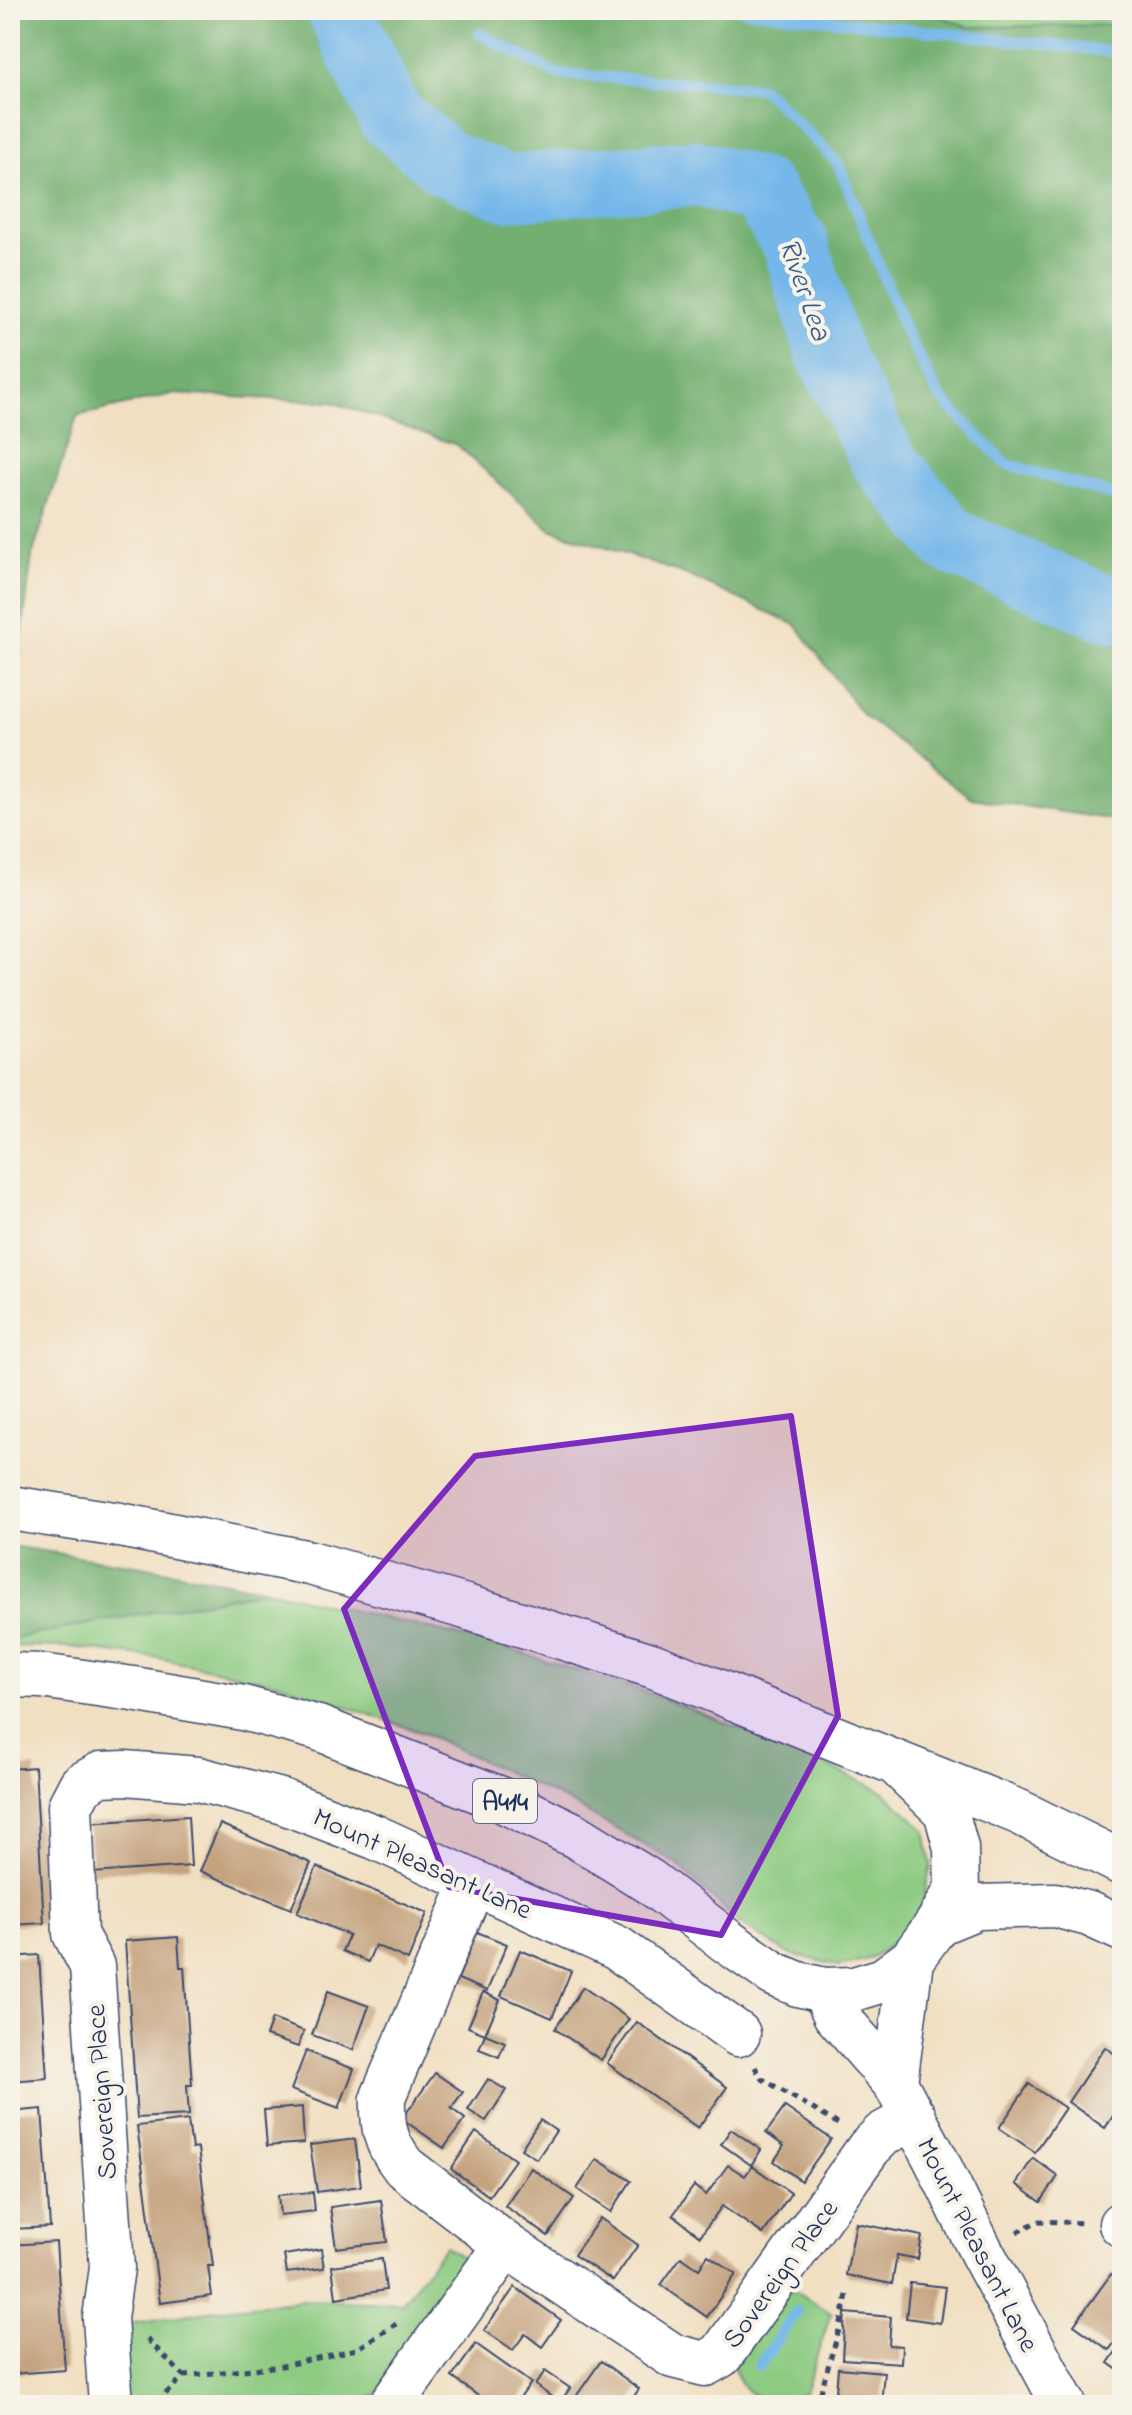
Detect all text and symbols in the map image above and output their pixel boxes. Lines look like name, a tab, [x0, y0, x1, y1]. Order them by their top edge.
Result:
water label: River Lea	[765, 233, 841, 348]
road number: A414	[473, 1779, 537, 1823]
street label: Mount Pleasant Lane	[305, 1798, 538, 1932]
street label: Sovereign Place	[77, 2002, 130, 2181]
street label: Mount Pleasant Lane	[904, 2131, 1048, 2360]
street label: Sovereign Place	[714, 2192, 850, 2358]

